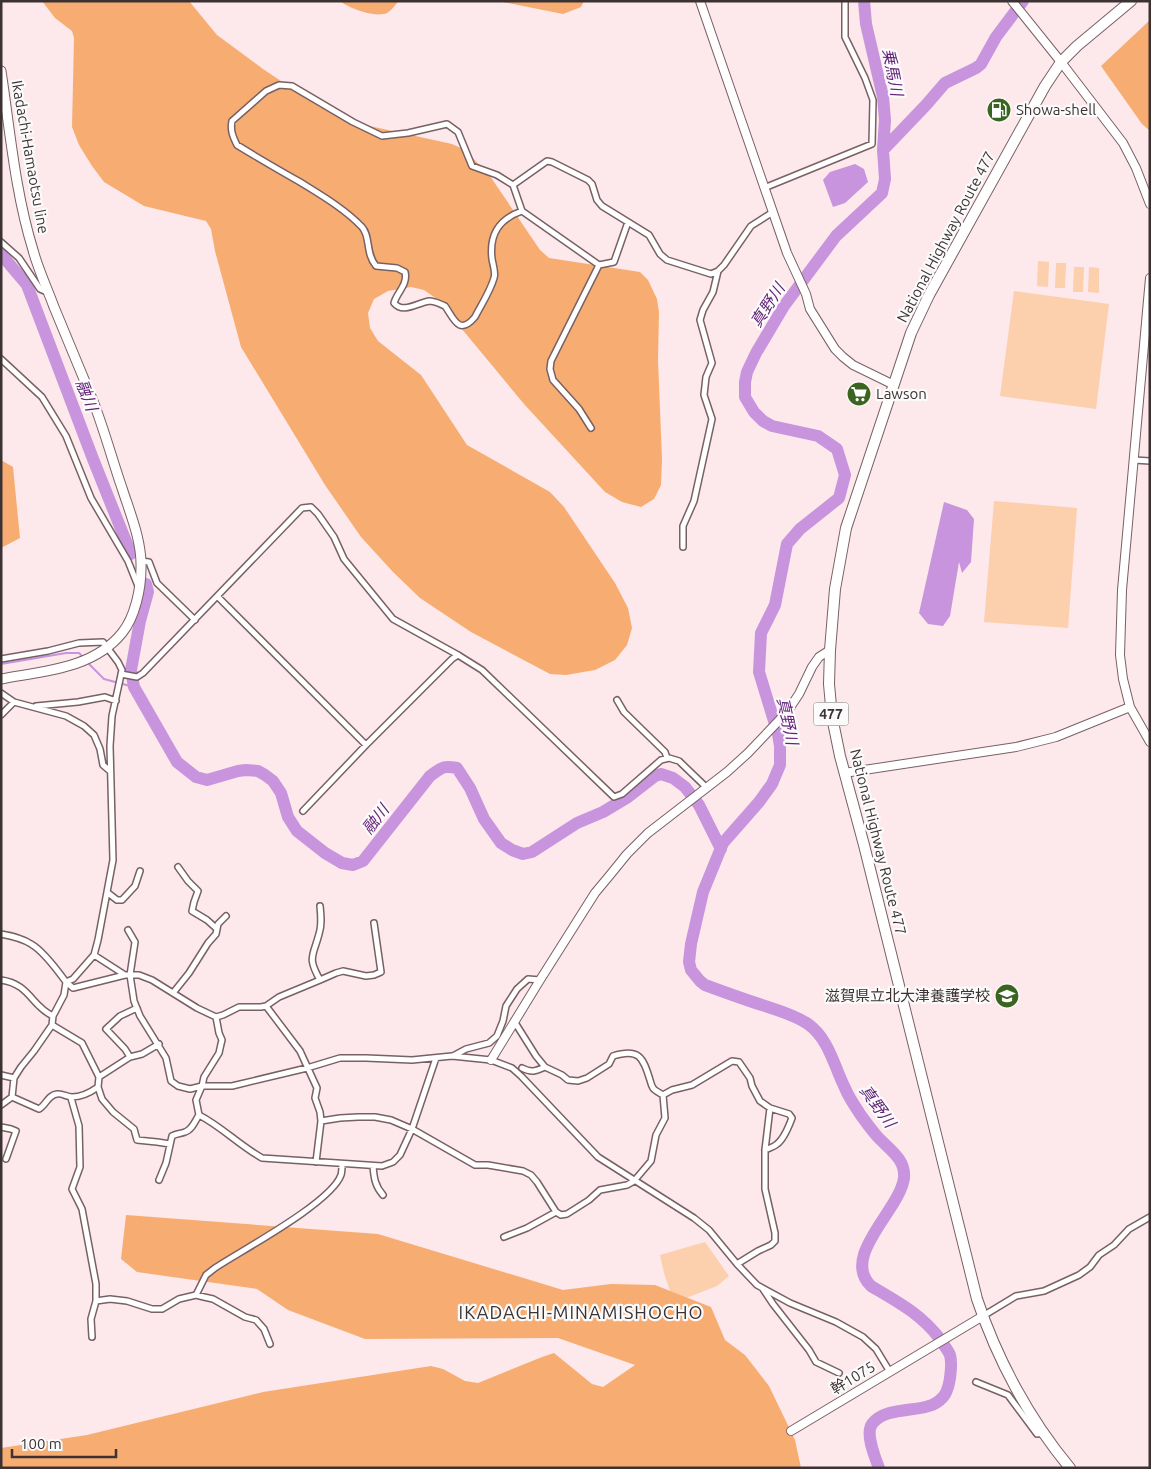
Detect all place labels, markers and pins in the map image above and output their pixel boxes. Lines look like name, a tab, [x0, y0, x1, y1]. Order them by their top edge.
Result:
fuel station icon: Showa-shell	[986, 97, 1012, 123]
place label: Showa-shell	[1016, 101, 1096, 118]
supermarket icon: Lawson	[846, 381, 872, 407]
place label: Lawson	[876, 385, 927, 402]
school or university icon: 滋賀県立北大津養護学校	[994, 983, 1020, 1009]
place label: 滋賀県立北大津養護学校	[825, 987, 990, 1004]

